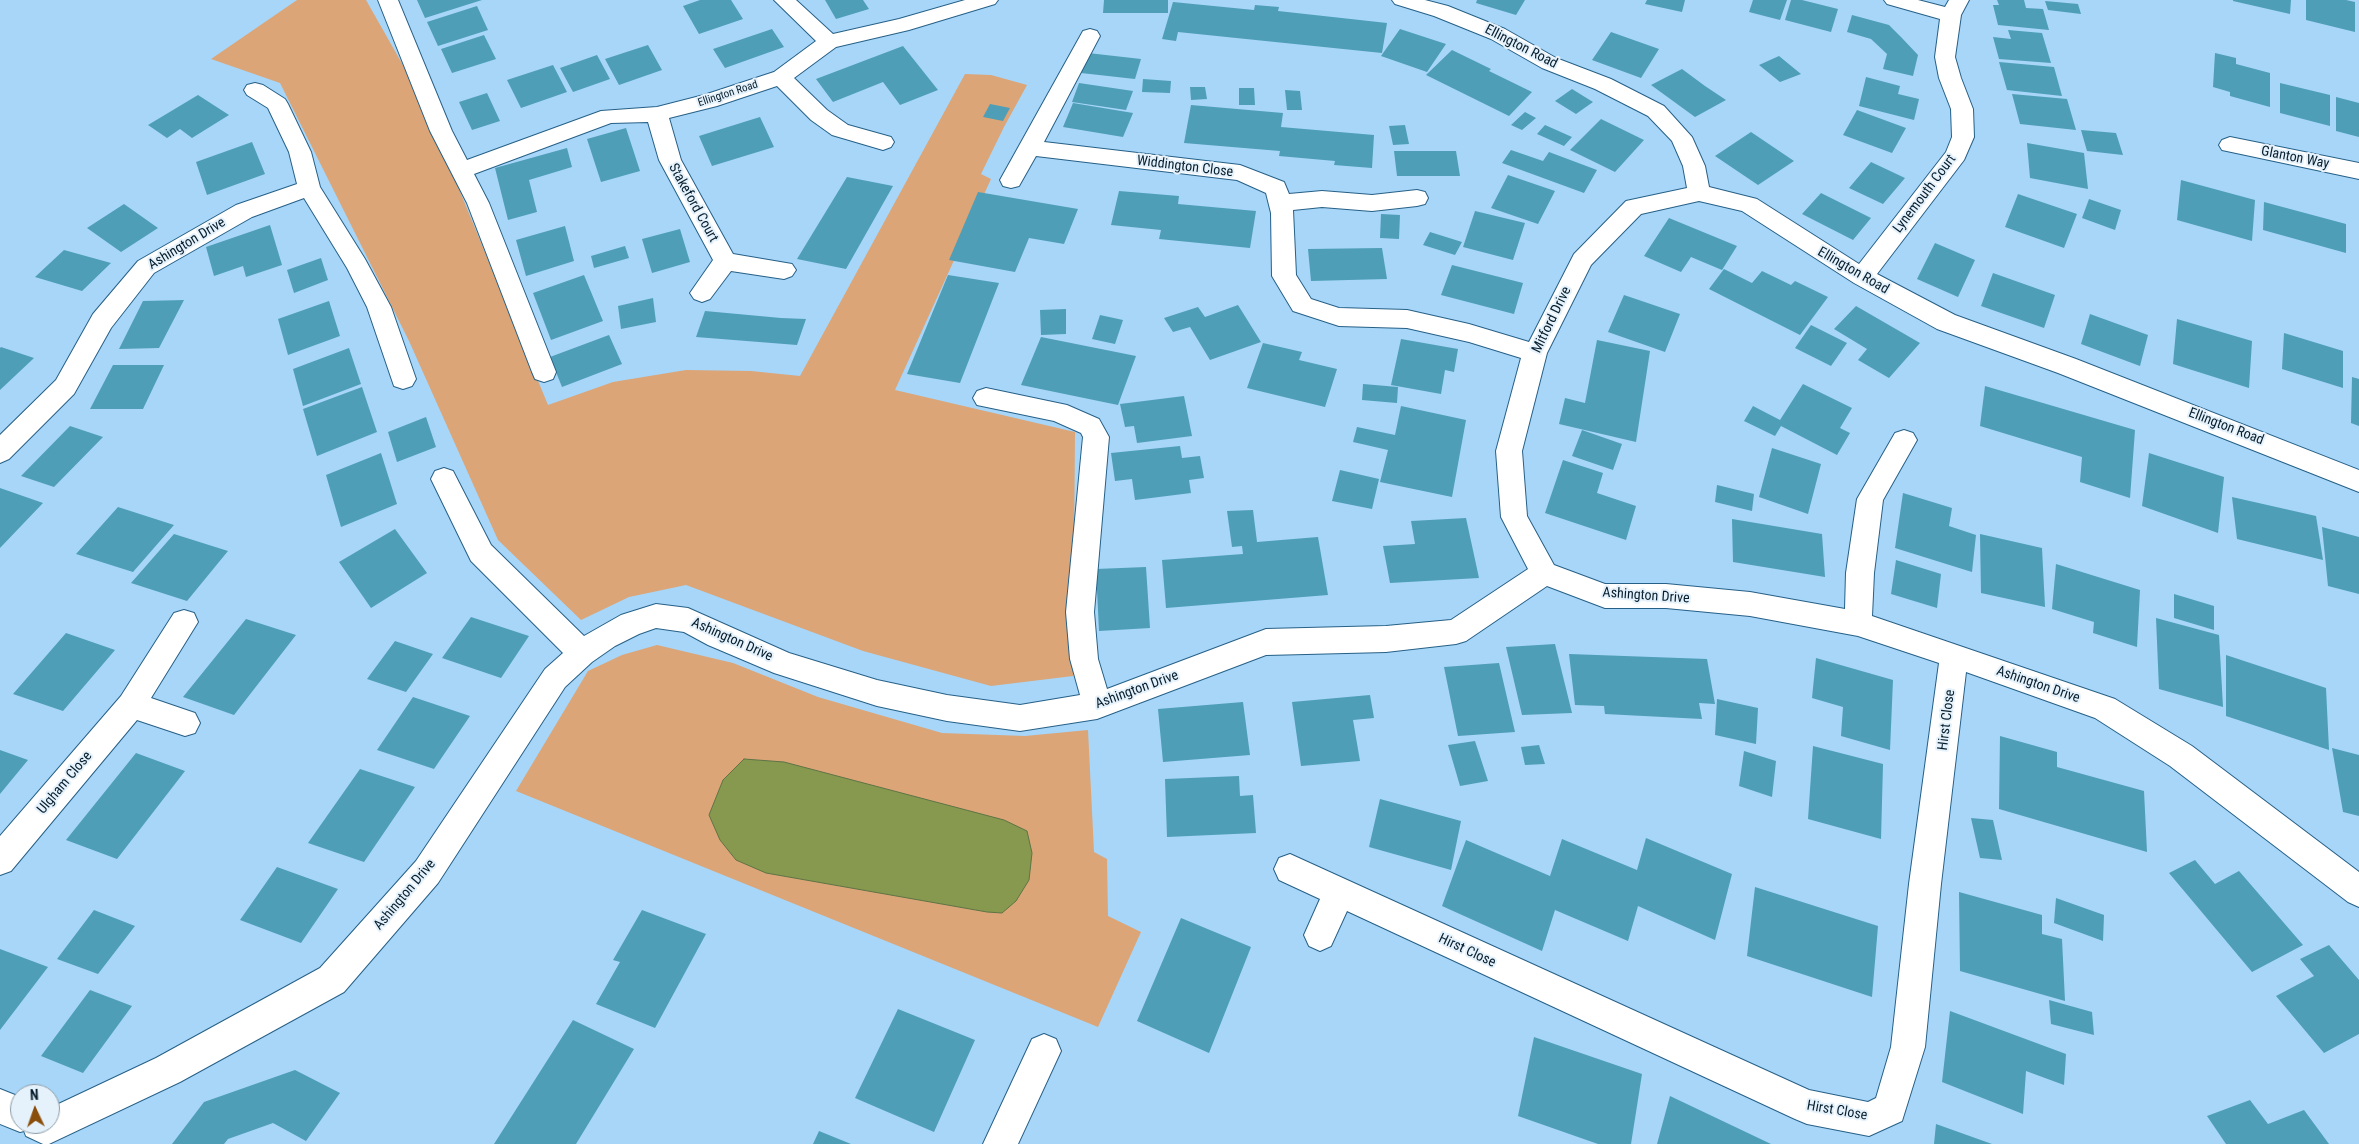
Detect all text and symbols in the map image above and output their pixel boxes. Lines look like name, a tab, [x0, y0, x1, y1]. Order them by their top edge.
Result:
street label: Ellington Road	[1482, 21, 1560, 73]
street label: Ellington Road	[696, 78, 760, 110]
street label: Glanton Way	[2260, 143, 2330, 173]
street label: Lynemouth Court	[1890, 151, 1960, 237]
street label: Widdington Close	[1136, 153, 1234, 181]
street label: Stakeford Court	[665, 161, 721, 245]
street label: Ashington Drive	[145, 214, 229, 274]
street label: Ellington Road	[1814, 244, 1892, 298]
street label: Mitford Drive	[1529, 284, 1575, 356]
street label: Ellington Road	[2186, 405, 2266, 449]
street label: Ashington Drive	[1602, 585, 1690, 607]
street label: Ashington Drive	[689, 615, 775, 665]
street label: Ashington Drive	[1994, 663, 2082, 707]
street label: Ashington Drive	[1093, 667, 1181, 713]
street label: Hirst Close	[1935, 689, 1959, 751]
street label: Ulgham Close	[34, 748, 96, 818]
street label: Ashington Drive	[371, 856, 439, 934]
street label: Hirst Close	[1436, 930, 1498, 972]
north arrow	[10, 1084, 60, 1134]
text: N	[30, 1087, 39, 1103]
street label: Hirst Close	[1805, 1097, 1869, 1125]

